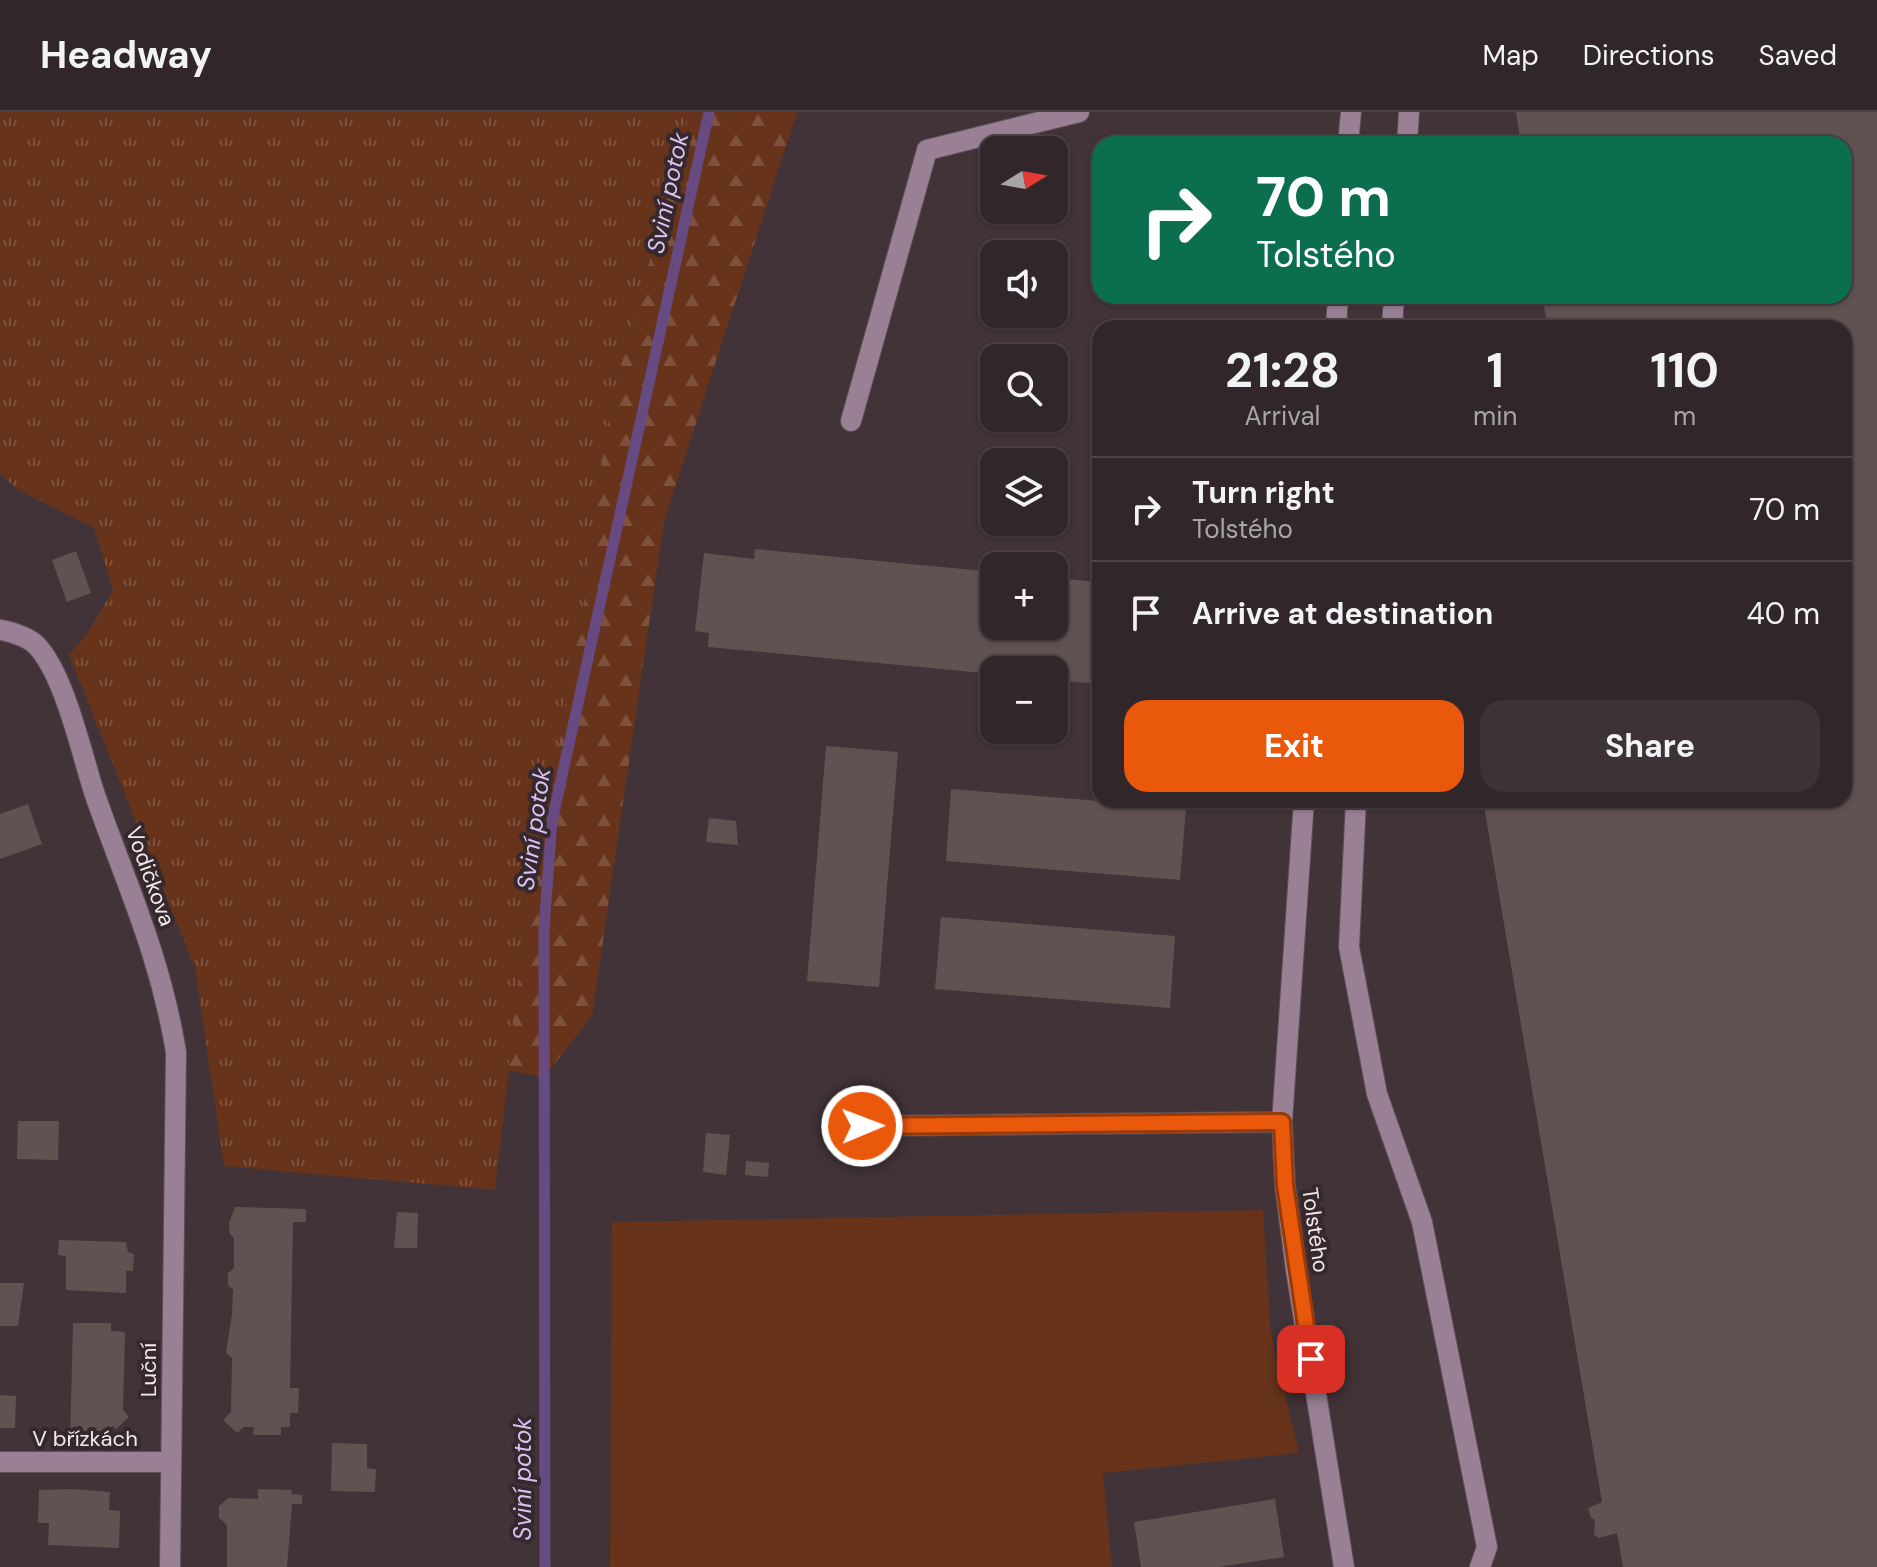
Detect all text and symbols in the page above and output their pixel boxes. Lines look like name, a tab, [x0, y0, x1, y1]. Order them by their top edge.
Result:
text: Headway	[40, 30, 212, 80]
text: Map	[1482, 37, 1539, 74]
text: Directions	[1583, 37, 1715, 74]
text: Saved	[1759, 37, 1837, 74]
water label: Sviní potok	[640, 129, 696, 256]
north arrow	[980, 136, 1068, 224]
map controls	[980, 136, 1068, 744]
text: 70 m	[1256, 160, 1391, 233]
icon: right	[1124, 168, 1228, 272]
text: Tolstého	[1256, 231, 1396, 278]
button: sound	[980, 240, 1068, 328]
text: 21:28	[1225, 339, 1340, 402]
text: 1	[1486, 339, 1504, 402]
text: 110	[1650, 339, 1719, 402]
button: search	[980, 344, 1068, 432]
text: Arrival	[1245, 399, 1320, 433]
text: min	[1473, 399, 1517, 433]
text: m	[1673, 399, 1696, 433]
button: layers	[980, 448, 1068, 536]
text: Turn right	[1192, 473, 1335, 512]
icon: right	[1124, 487, 1168, 531]
text: 70 m	[1749, 490, 1820, 529]
text: Tolstého	[1192, 512, 1293, 546]
button: +	[980, 552, 1068, 640]
icon: arrive	[1124, 591, 1168, 635]
text: Arrive at destination	[1192, 594, 1493, 633]
text: 40 m	[1747, 594, 1820, 633]
button: −	[980, 656, 1068, 744]
button: Exit	[1124, 700, 1464, 792]
button: Share	[1480, 700, 1820, 792]
water label: Sviní potok	[510, 765, 558, 892]
street label: Vodičkova	[119, 822, 182, 930]
position arrow	[820, 1084, 904, 1168]
street label: Tolstého	[1295, 1186, 1336, 1274]
pin	[1277, 1325, 1345, 1393]
icon: arrive	[1289, 1337, 1333, 1381]
street label: Luční	[134, 1343, 163, 1397]
water label: Sviní potok	[507, 1417, 538, 1541]
street label: V břízkách	[32, 1424, 138, 1453]

